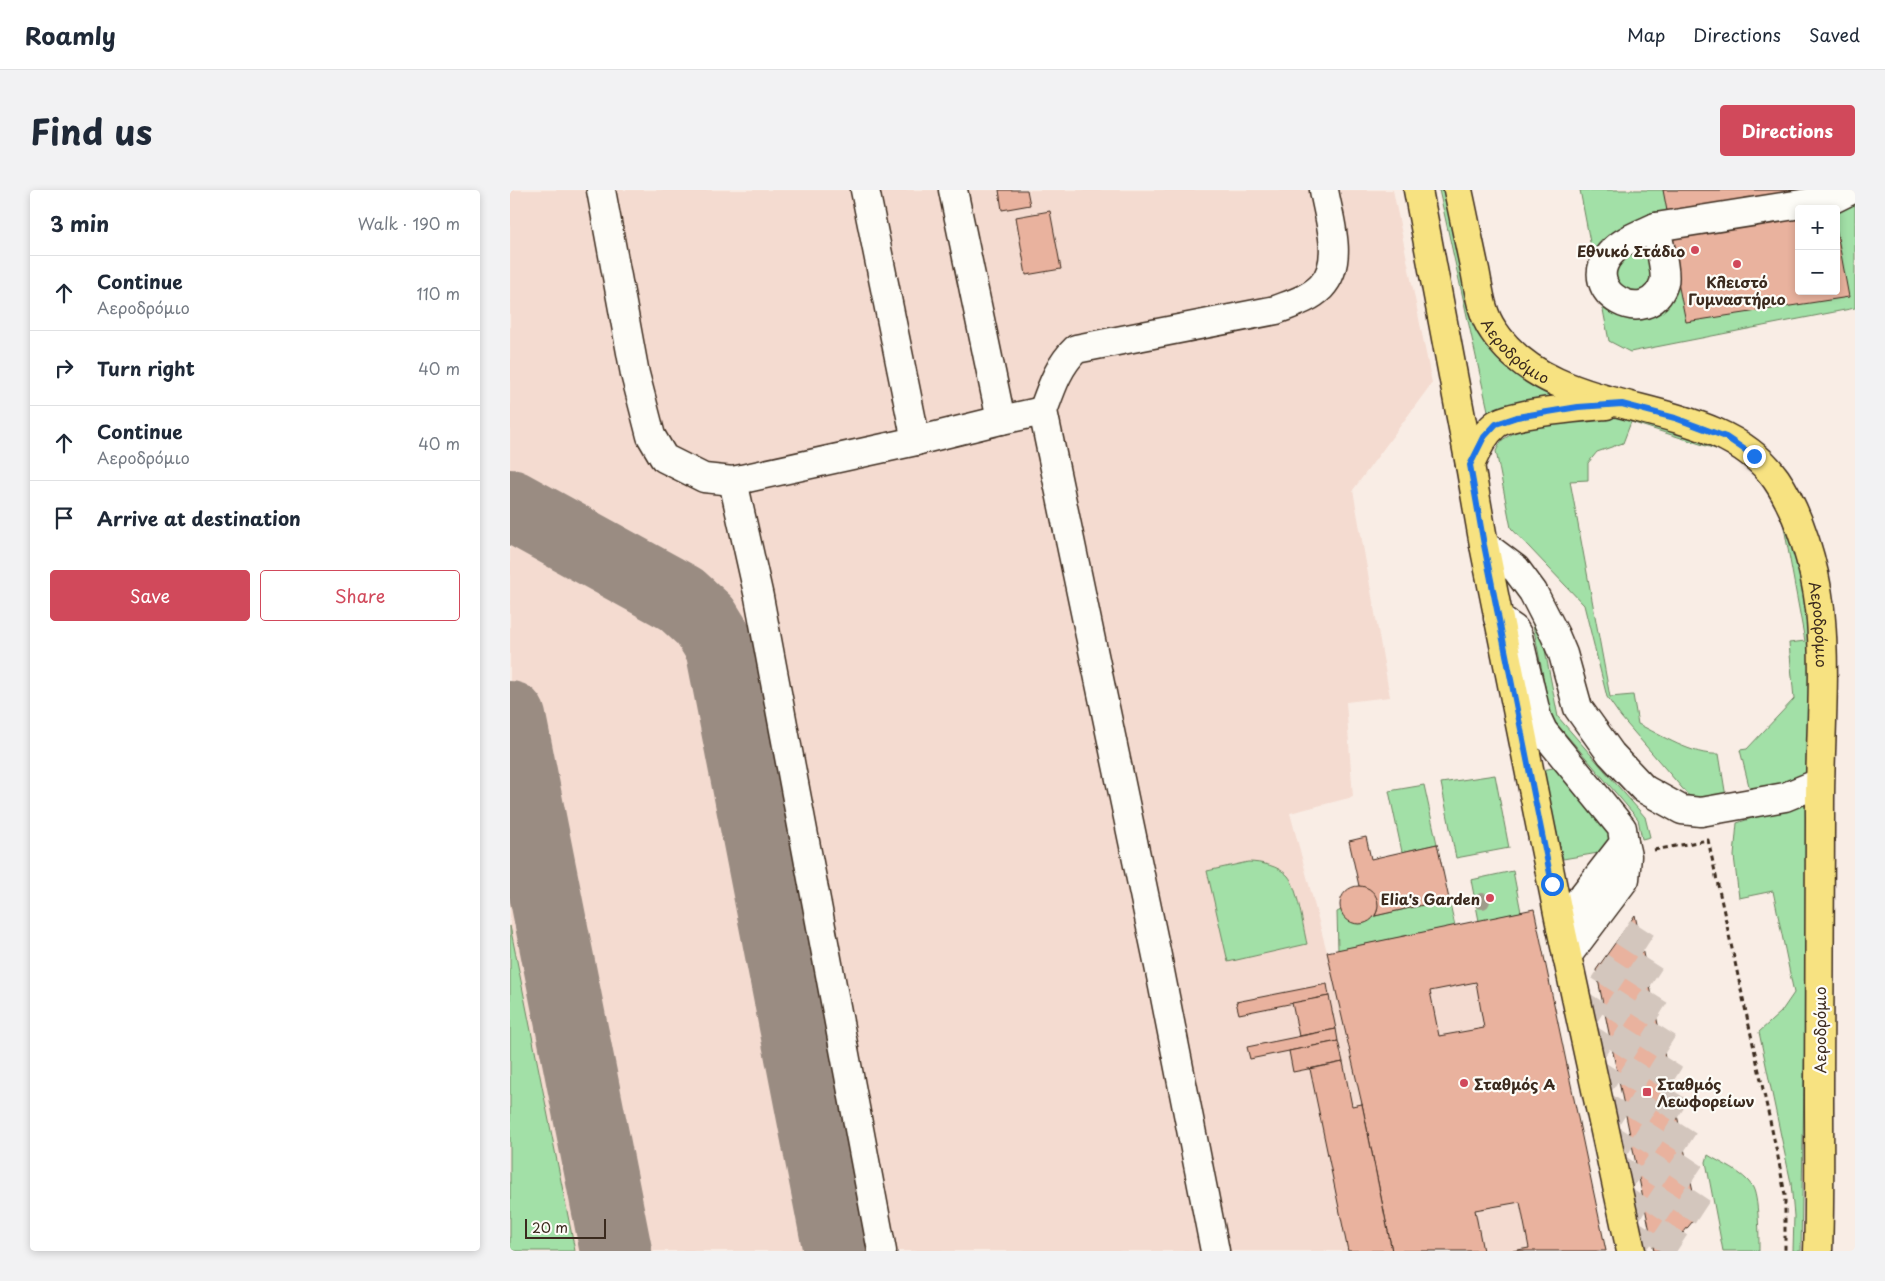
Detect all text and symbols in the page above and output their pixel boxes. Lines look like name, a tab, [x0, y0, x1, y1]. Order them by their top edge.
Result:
text: Roamly	[25, 17, 116, 53]
text: Map	[1627, 21, 1665, 48]
text: Directions	[1693, 21, 1781, 48]
text: Saved	[1809, 21, 1860, 48]
text: Find us	[30, 104, 152, 157]
button: Directions	[1720, 105, 1855, 156]
map controls	[1795, 205, 1840, 295]
button: +	[1795, 205, 1840, 250]
text: 3 min	[50, 207, 109, 239]
text: Walk · 190 m	[358, 211, 460, 235]
place label: Εθνικό Στάδιο	[1577, 239, 1685, 262]
marker: Εθνικό Στάδιο	[1689, 244, 1701, 256]
button: −	[1795, 250, 1840, 295]
marker: Κλειστό Γυμναστήριο	[1731, 258, 1743, 270]
text: Continue	[97, 267, 183, 295]
place label: Κλειστό Γυμναστήριο	[1688, 270, 1786, 310]
icon: ahead	[50, 279, 78, 307]
text: 110 m	[417, 281, 460, 305]
text: Αεροδρόμιο	[97, 295, 190, 319]
street label: Αεροδρόμιο	[1477, 314, 1554, 388]
icon: right	[50, 354, 78, 382]
text: Turn right	[97, 354, 195, 382]
text: 40 m	[418, 356, 460, 380]
text: Continue	[97, 417, 183, 445]
icon: ahead	[50, 429, 78, 457]
text: 40 m	[418, 431, 460, 455]
text: Αεροδρόμιο	[97, 445, 190, 469]
route end	[1743, 445, 1766, 468]
icon: arrive	[50, 504, 78, 532]
text: Arrive at destination	[97, 504, 301, 532]
button: Save	[50, 570, 250, 621]
button: Share	[260, 570, 460, 621]
street label: Αεροδρόμιο	[1804, 579, 1834, 668]
route start	[1541, 873, 1564, 896]
place label: Elia's Garden	[1381, 887, 1480, 910]
marker: Elia's Garden	[1484, 892, 1496, 904]
street label: Αεροδρόμιο	[1808, 987, 1831, 1073]
place label: Σταθμός Α	[1474, 1072, 1555, 1095]
place label: Σταθμός Λεωφορείων	[1657, 1072, 1755, 1112]
marker: Σταθμός Α	[1458, 1077, 1470, 1089]
marker: Σταθμός Λεωφορείων	[1641, 1086, 1653, 1098]
scale bar	[525, 1216, 606, 1239]
text: 20 m	[532, 1217, 568, 1238]

